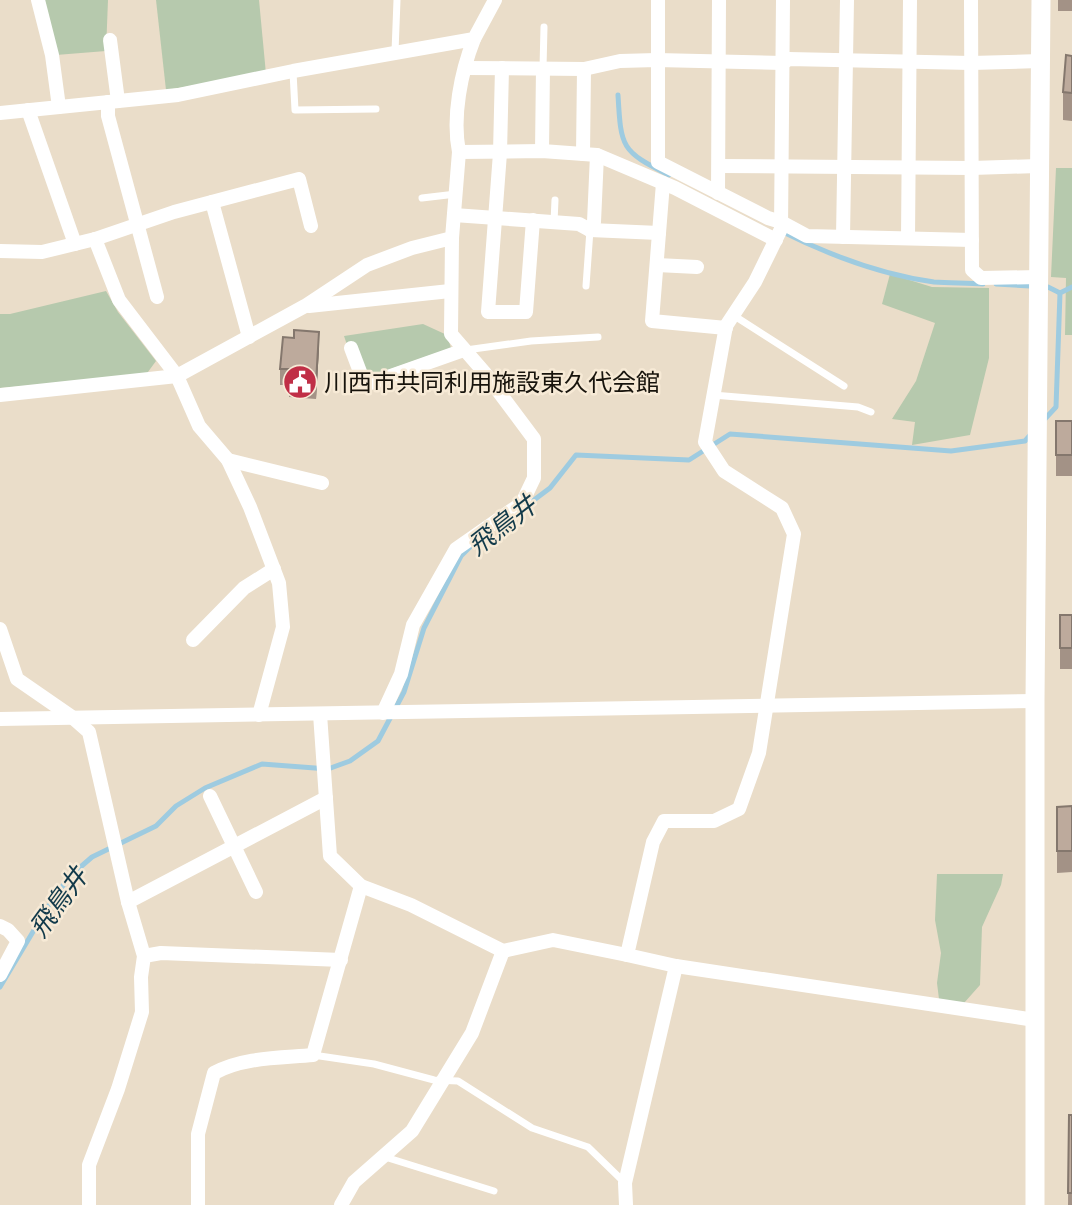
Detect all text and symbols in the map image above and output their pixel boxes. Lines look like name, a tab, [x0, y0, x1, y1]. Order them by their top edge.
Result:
public building icon: 川西市共同利用施設東久代会館	[281, 363, 319, 401]
place label: 川西市共同利用施設東久代会館	[324, 368, 660, 397]
water label: 飛鳥井	[462, 488, 544, 561]
water label: 飛鳥井	[23, 860, 95, 943]

